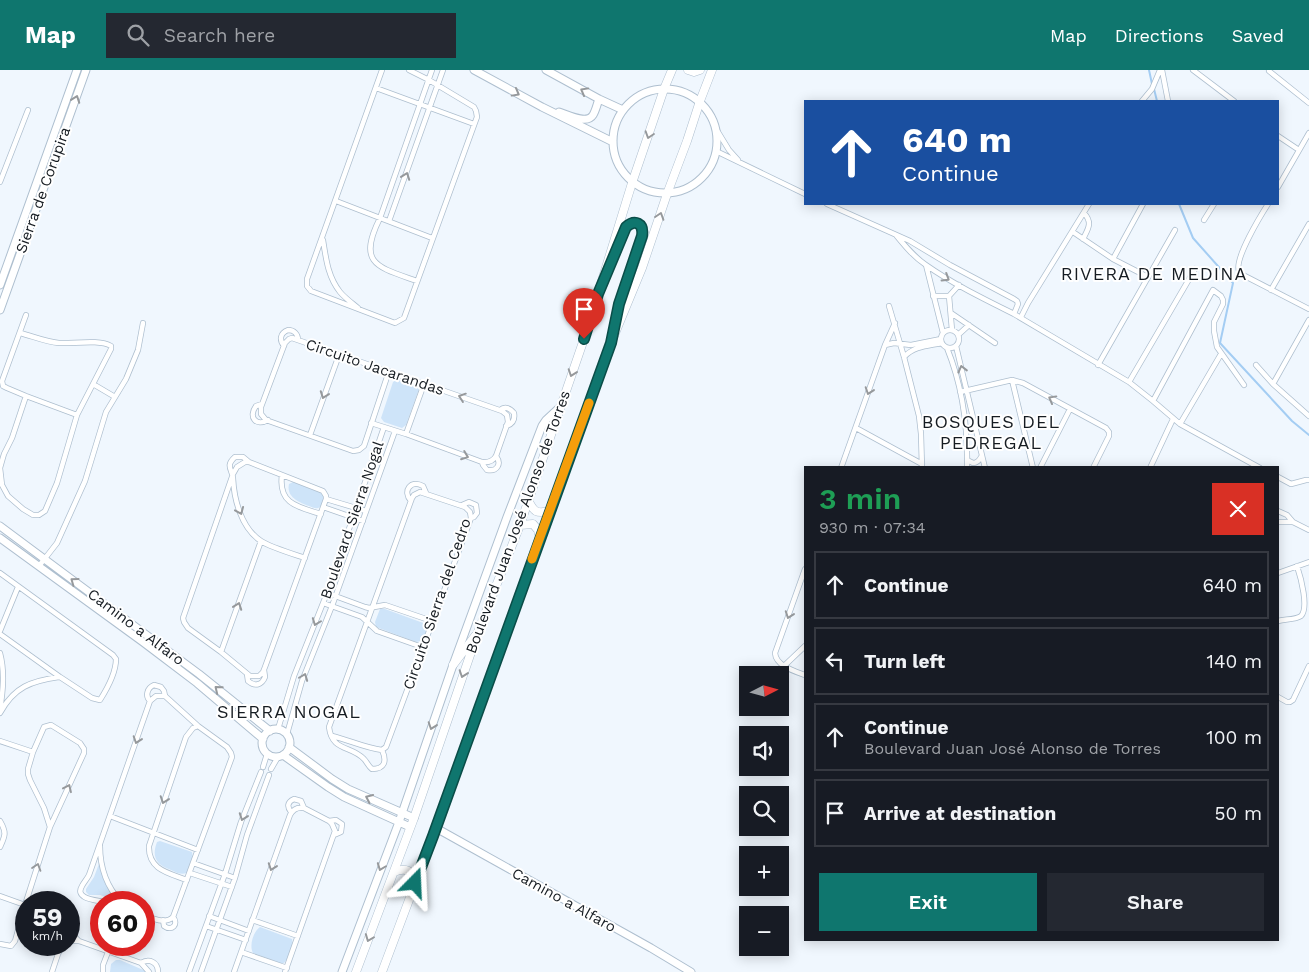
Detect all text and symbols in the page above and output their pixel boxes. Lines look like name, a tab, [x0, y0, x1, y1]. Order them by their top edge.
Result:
search box	[106, 13, 456, 58]
text: Map	[25, 21, 76, 49]
icon: search	[124, 21, 152, 49]
text: Search here	[164, 24, 275, 47]
text: Map	[1050, 25, 1087, 46]
text: Directions	[1115, 25, 1204, 46]
text: Saved	[1232, 25, 1284, 46]
one-way arrow	[511, 87, 520, 97]
one-way arrow	[580, 87, 589, 97]
one-way arrow	[70, 95, 80, 104]
text: 640 m	[902, 119, 1012, 161]
icon: ahead	[819, 120, 884, 185]
street label: Sierra de Corupira	[12, 124, 74, 256]
one-way arrow	[644, 130, 654, 139]
text: Continue	[902, 161, 999, 186]
one-way arrow	[400, 172, 410, 180]
one-way arrow	[654, 212, 664, 221]
district label: RIVERA DE MEDINA	[1061, 263, 1247, 284]
one-way arrow	[940, 271, 949, 281]
pin	[563, 288, 605, 339]
icon: arrive	[570, 295, 598, 323]
street label: Circuito Jacarandas	[304, 335, 447, 399]
one-way arrow	[957, 365, 967, 373]
one-way arrow	[568, 369, 578, 377]
one-way arrow	[865, 387, 875, 395]
street label: Boulevard Juan José Alonso de Torres	[462, 388, 574, 656]
one-way arrow	[320, 390, 330, 398]
one-way arrow	[459, 393, 467, 403]
one-way arrow	[1048, 395, 1057, 405]
district label: BOSQUES DEL PEDREGAL	[922, 411, 1060, 453]
street label: Boulevard Sierra Nogal	[316, 438, 388, 601]
one-way arrow	[460, 450, 468, 460]
text: 3 min	[819, 481, 901, 516]
button: close	[1212, 483, 1264, 535]
one-way arrow	[233, 506, 244, 515]
street label: Circuito Sierra del Cedro	[399, 516, 475, 692]
text: 930 m · 07:34	[819, 518, 926, 537]
icon: ahead	[821, 571, 849, 599]
text: Continue	[864, 574, 948, 597]
text: 640 m	[1202, 574, 1262, 597]
one-way arrow	[70, 578, 80, 587]
street label: Camino a Alfaro	[84, 585, 188, 669]
one-way arrow	[232, 602, 242, 611]
one-way arrow	[785, 610, 795, 619]
one-way arrow	[312, 617, 322, 625]
icon: left	[821, 647, 849, 675]
text: Turn left	[864, 650, 945, 673]
text: 140 m	[1207, 650, 1262, 673]
north arrow	[739, 666, 789, 716]
map controls	[739, 666, 789, 956]
one-way arrow	[459, 670, 469, 678]
one-way arrow	[298, 673, 308, 681]
one-way arrow	[215, 687, 224, 695]
district label: SIERRA NOGAL	[217, 701, 361, 722]
text: Continue	[864, 716, 948, 739]
one-way arrow	[428, 721, 438, 730]
icon: ahead	[821, 723, 849, 751]
button: sound	[739, 726, 789, 776]
text: 100 m	[1206, 726, 1262, 749]
one-way arrow	[133, 735, 143, 743]
text: Boulevard Juan José Alonso de Torres	[864, 739, 1161, 758]
one-way arrow	[62, 784, 72, 793]
button: search	[739, 786, 789, 836]
one-way arrow	[365, 794, 374, 805]
one-way arrow	[160, 795, 170, 804]
icon: arrive	[821, 799, 849, 827]
text: Arrive at destination	[864, 802, 1056, 825]
text: 50 m	[1215, 802, 1262, 825]
one-way arrow	[239, 812, 249, 821]
button: +	[739, 846, 789, 896]
position arrow	[388, 856, 440, 908]
one-way arrow	[268, 862, 278, 871]
one-way arrow	[32, 863, 42, 872]
one-way arrow	[377, 863, 387, 871]
street label: Camino a Alfaro	[509, 864, 619, 936]
button: Exit	[819, 873, 1037, 931]
button: Share	[1047, 873, 1264, 931]
speed limit sign: 60	[90, 891, 155, 956]
text: 59	[33, 903, 62, 932]
button: −	[739, 906, 789, 956]
text: km/h	[32, 929, 63, 943]
one-way arrow	[365, 933, 375, 942]

